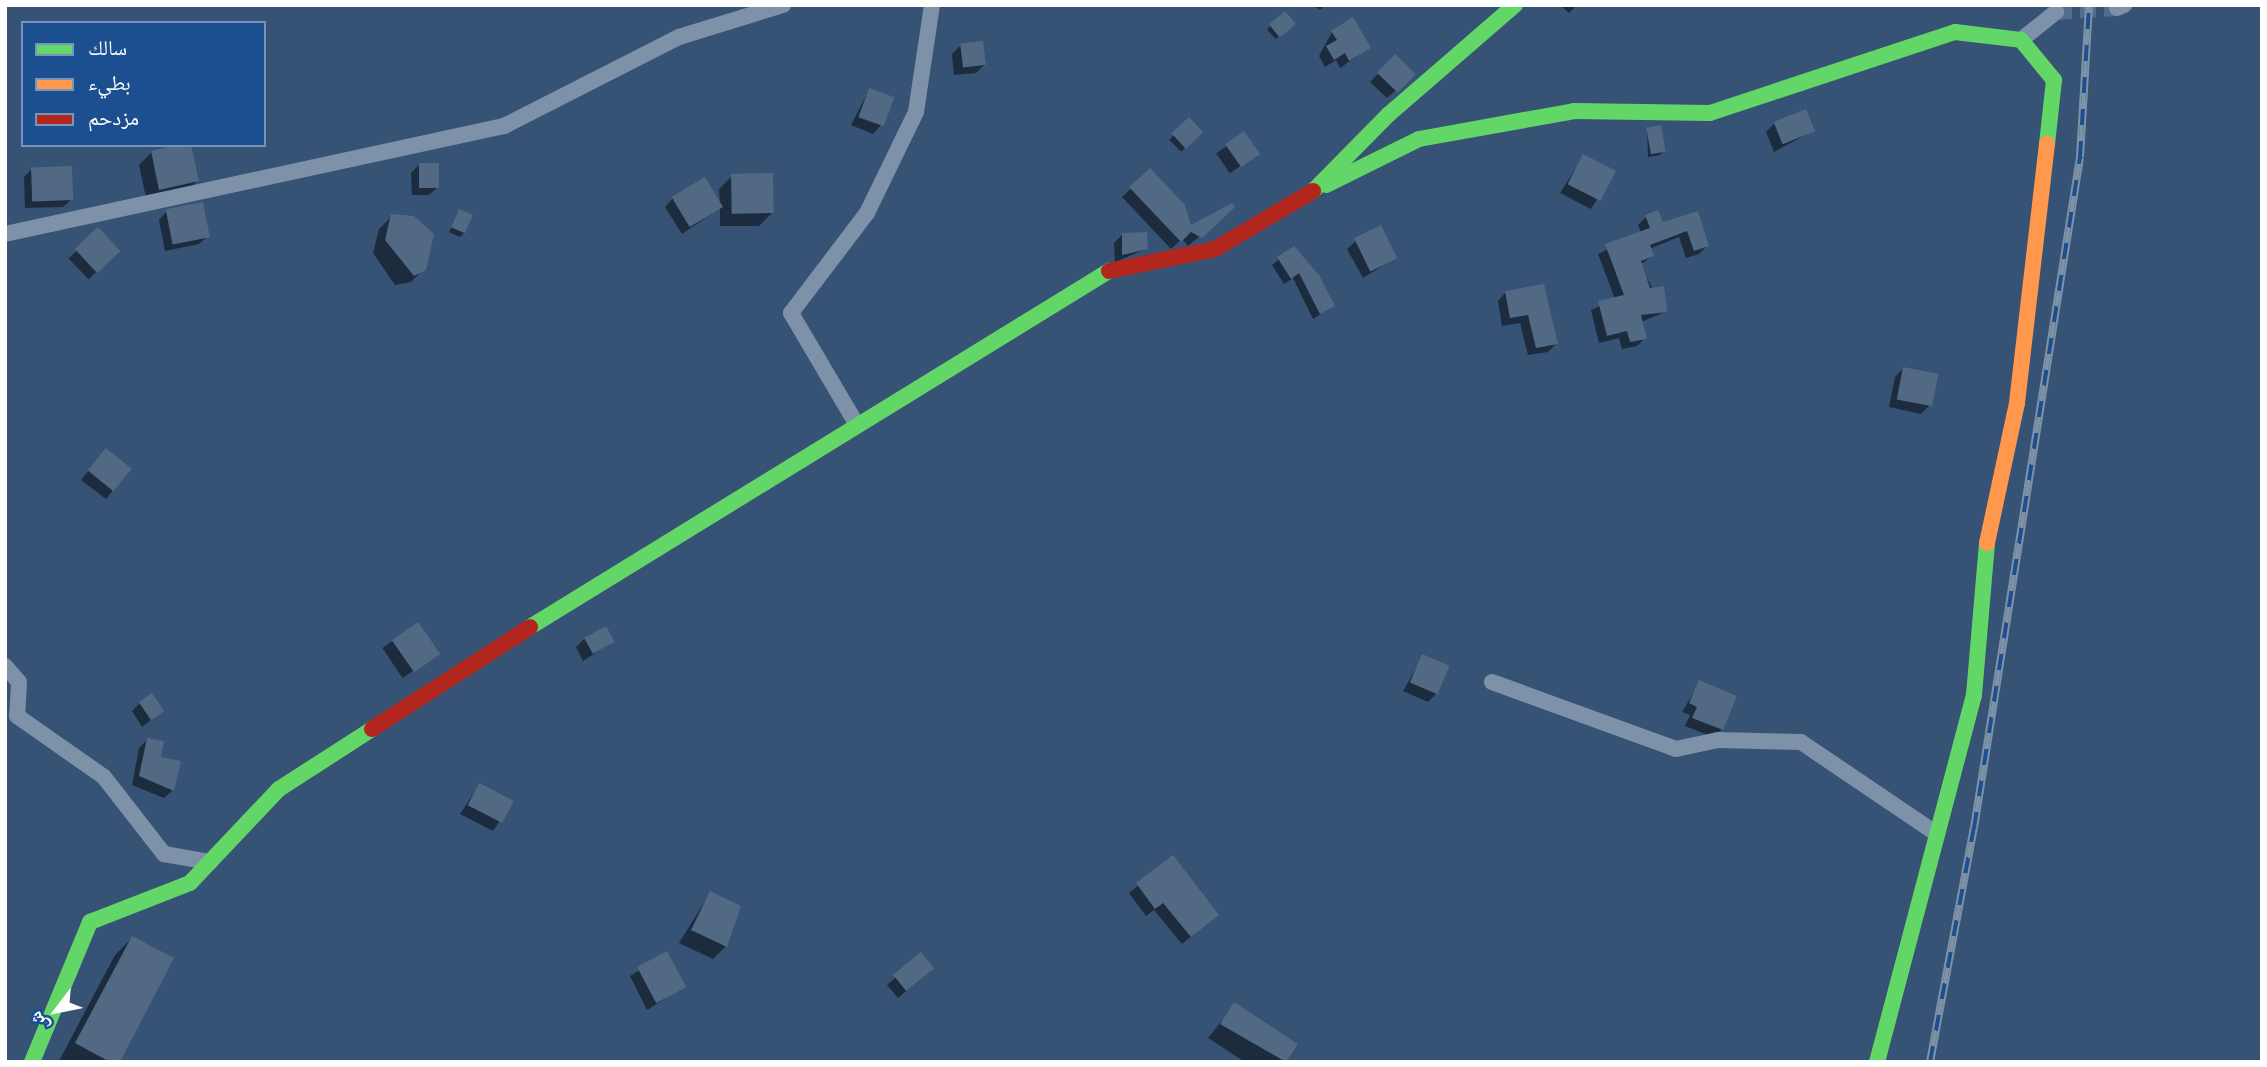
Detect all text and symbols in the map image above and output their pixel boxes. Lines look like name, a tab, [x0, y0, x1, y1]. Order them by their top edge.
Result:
legend	[21, 21, 266, 147]
text: سالك	[88, 31, 127, 63]
text: بطيء	[88, 66, 131, 98]
text: مزدحم	[88, 101, 139, 133]
north arrow	[21, 976, 91, 1046]
text: ش	[20, 1006, 55, 1039]

